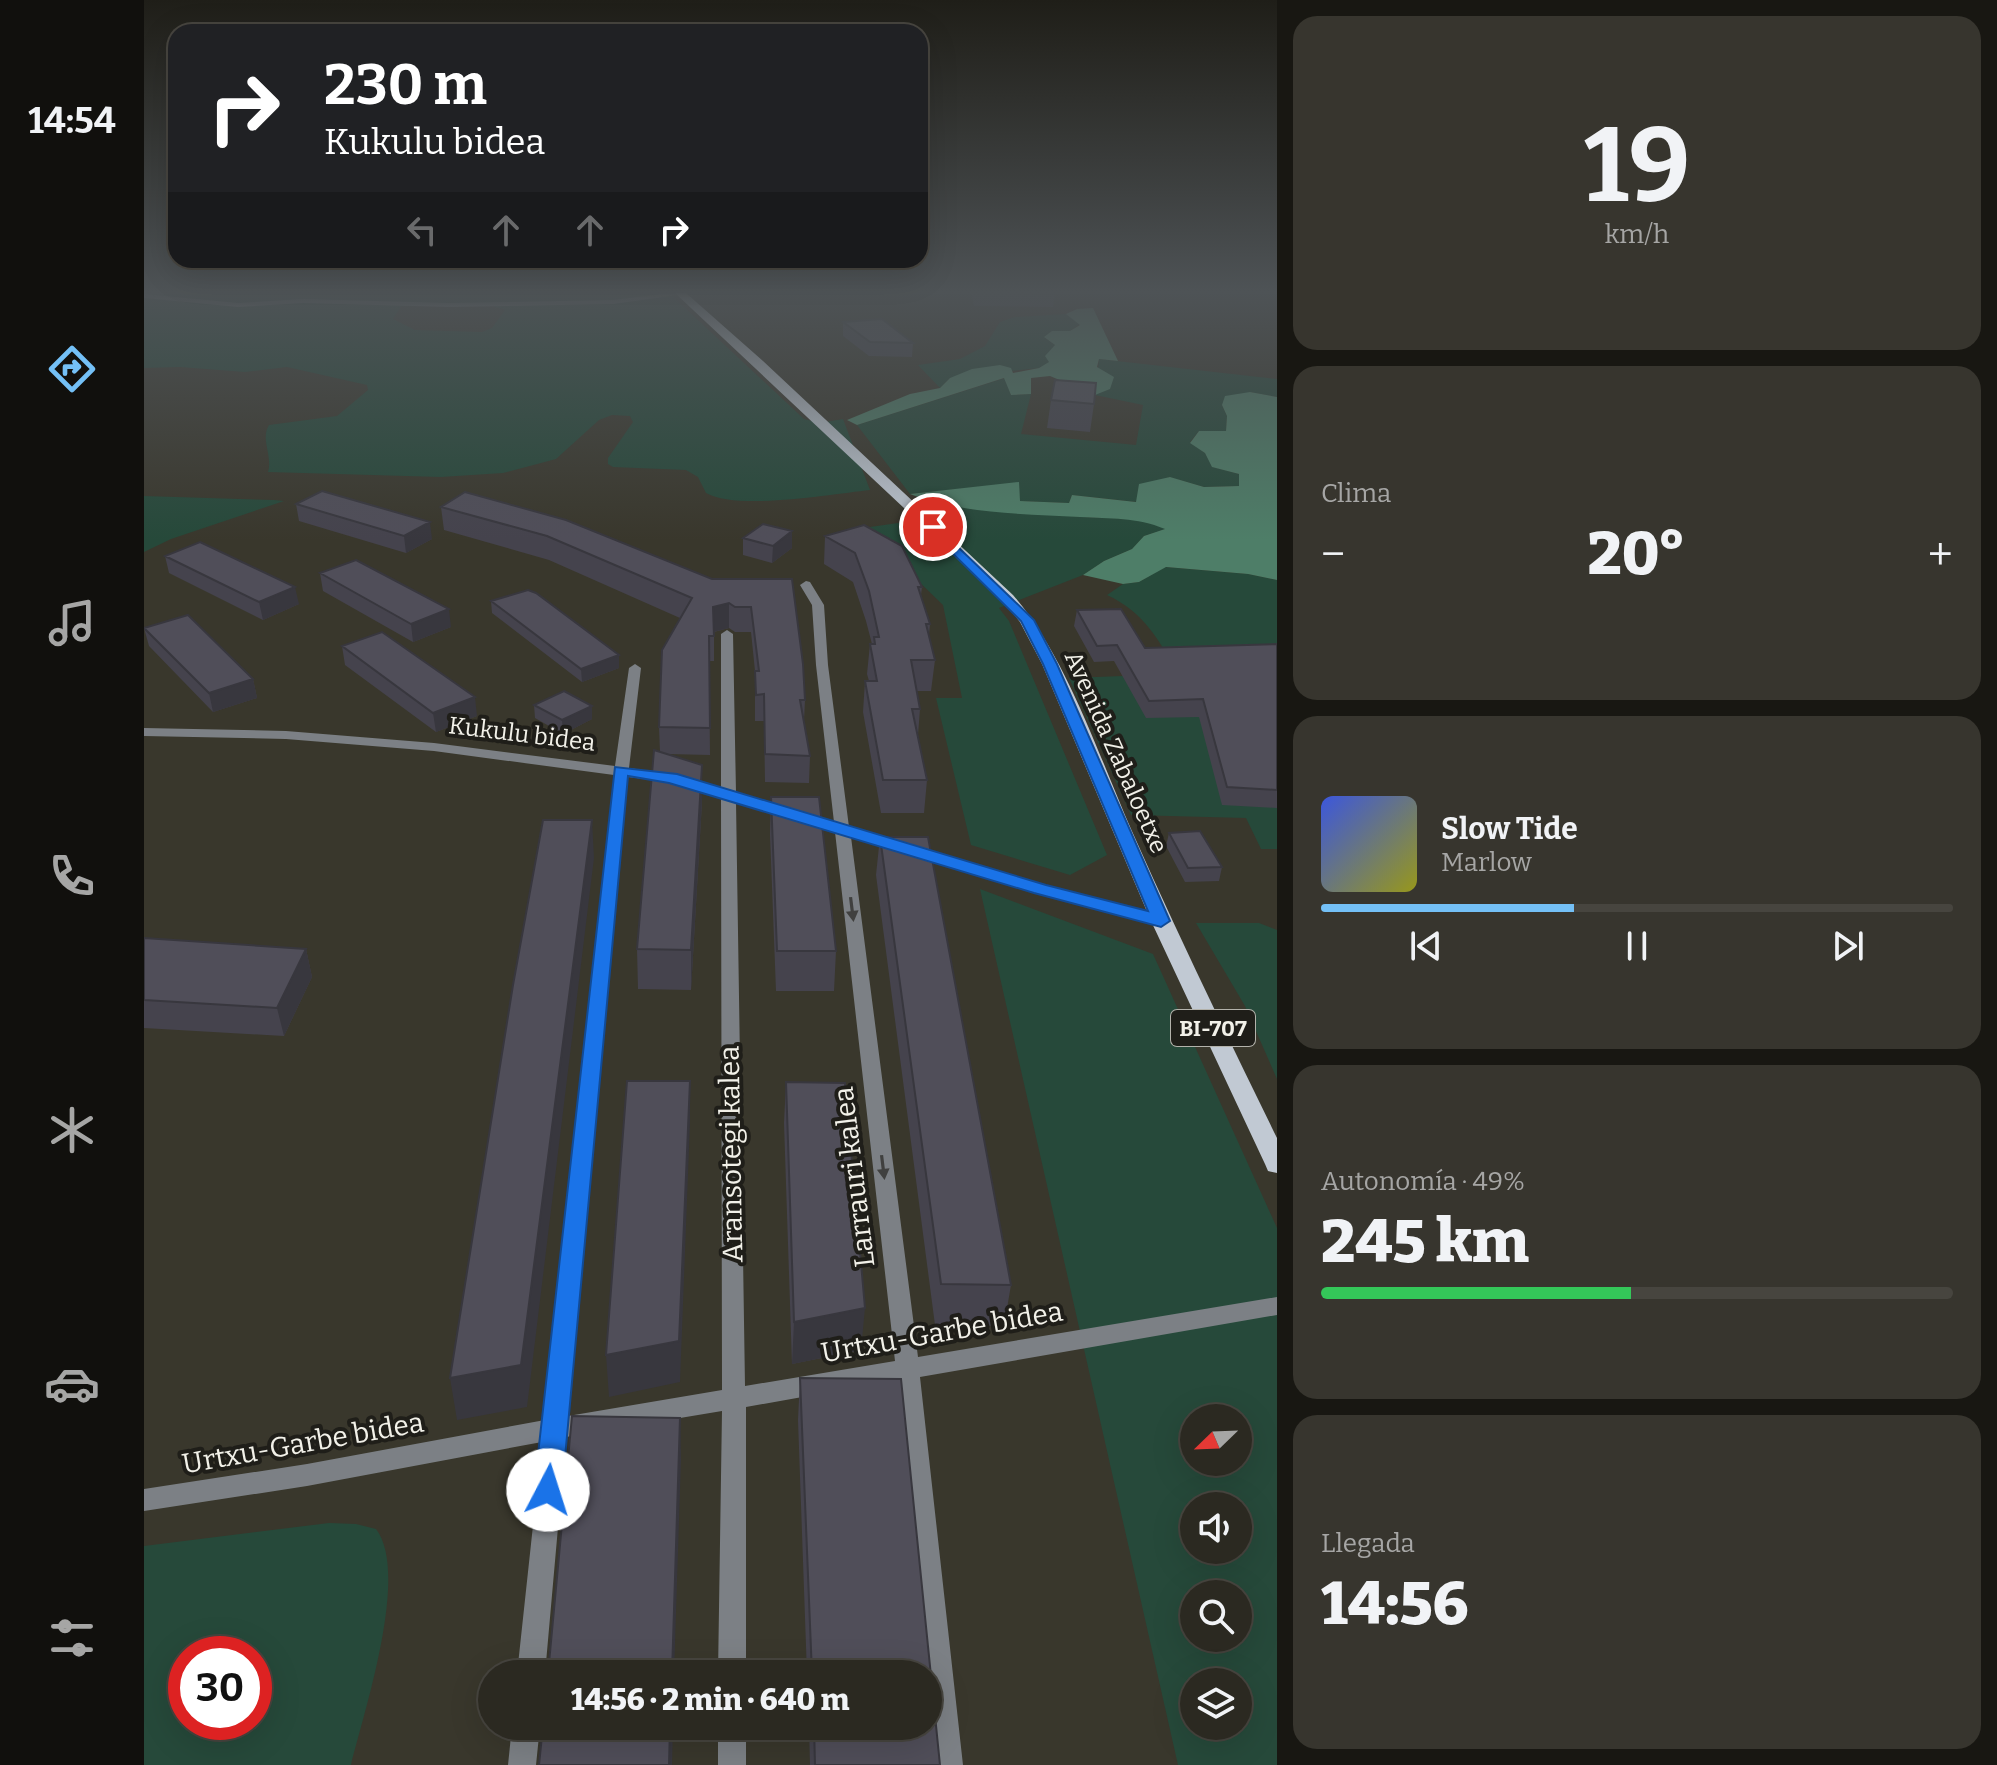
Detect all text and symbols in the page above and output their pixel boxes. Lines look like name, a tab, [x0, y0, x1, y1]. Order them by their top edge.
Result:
text: 230 m	[324, 52, 487, 119]
icon: right	[192, 56, 296, 160]
text: 14:54	[28, 99, 116, 143]
text: 19	[1584, 104, 1690, 229]
text: Kukulu bidea	[324, 120, 545, 164]
icon: left	[400, 208, 444, 252]
icon: ahead	[484, 208, 528, 252]
icon: ahead	[568, 208, 612, 252]
icon: right	[652, 208, 696, 252]
text: km/h	[1605, 219, 1669, 250]
icon: directions	[44, 341, 100, 397]
text: Clima	[1321, 478, 1391, 509]
pin	[899, 493, 967, 561]
icon: arrive	[911, 505, 955, 549]
text: 20°	[1587, 518, 1686, 590]
text: −	[1321, 528, 1345, 581]
text: +	[1928, 528, 1953, 581]
icon: music	[44, 595, 100, 651]
street label: Avenida Zabaloetxe	[1059, 647, 1173, 857]
street label: Kukulu bidea	[447, 711, 597, 757]
text: Slow Tide	[1441, 811, 1578, 847]
text: Marlow	[1441, 847, 1532, 878]
icon: phone	[44, 848, 100, 904]
one-way arrow	[846, 896, 859, 921]
icon: previous	[1404, 924, 1448, 968]
icon: pause	[1615, 924, 1659, 968]
icon: next	[1826, 924, 1870, 968]
road number: BI-707	[1171, 1010, 1255, 1046]
street label: Aransotegi kalea	[713, 1045, 749, 1263]
street label: Larrauri kalea	[827, 1085, 881, 1269]
icon: climate	[44, 1102, 100, 1158]
one-way arrow	[877, 1155, 890, 1180]
text: Autonomía · 49%	[1321, 1166, 1525, 1197]
text: 245 km	[1321, 1206, 1529, 1278]
street label: Urtxu-Garbe bidea	[819, 1294, 1065, 1370]
icon: car	[44, 1356, 100, 1412]
north arrow	[1180, 1404, 1252, 1476]
map controls	[1180, 1404, 1252, 1740]
street label: Urtxu-Garbe bidea	[180, 1405, 426, 1481]
position arrow	[506, 1448, 590, 1532]
button: sound	[1180, 1492, 1252, 1564]
text: Llegada	[1321, 1528, 1415, 1559]
text: 14:56	[1321, 1568, 1468, 1640]
button: search	[1180, 1580, 1252, 1652]
icon: filters	[44, 1610, 100, 1666]
speed limit sign: 30	[168, 1636, 272, 1740]
button: layers	[1180, 1668, 1252, 1740]
text: 14:56 · 2 min · 640 m	[571, 1682, 849, 1718]

